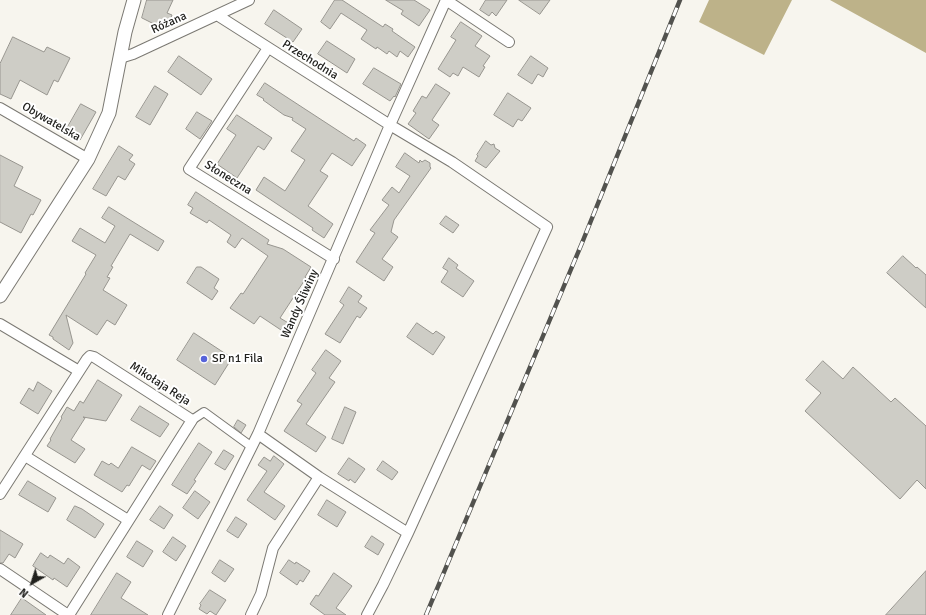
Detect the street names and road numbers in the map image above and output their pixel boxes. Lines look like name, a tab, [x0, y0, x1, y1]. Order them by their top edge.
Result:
street label: Różana	[149, 9, 189, 37]
street label: Przechodnia	[279, 37, 341, 83]
street label: Obywatelska	[19, 99, 83, 145]
street label: Słoneczna	[202, 158, 254, 198]
street label: Wandy Śliwiny	[278, 267, 322, 341]
street label: Mikołaja Reja	[127, 359, 193, 409]

